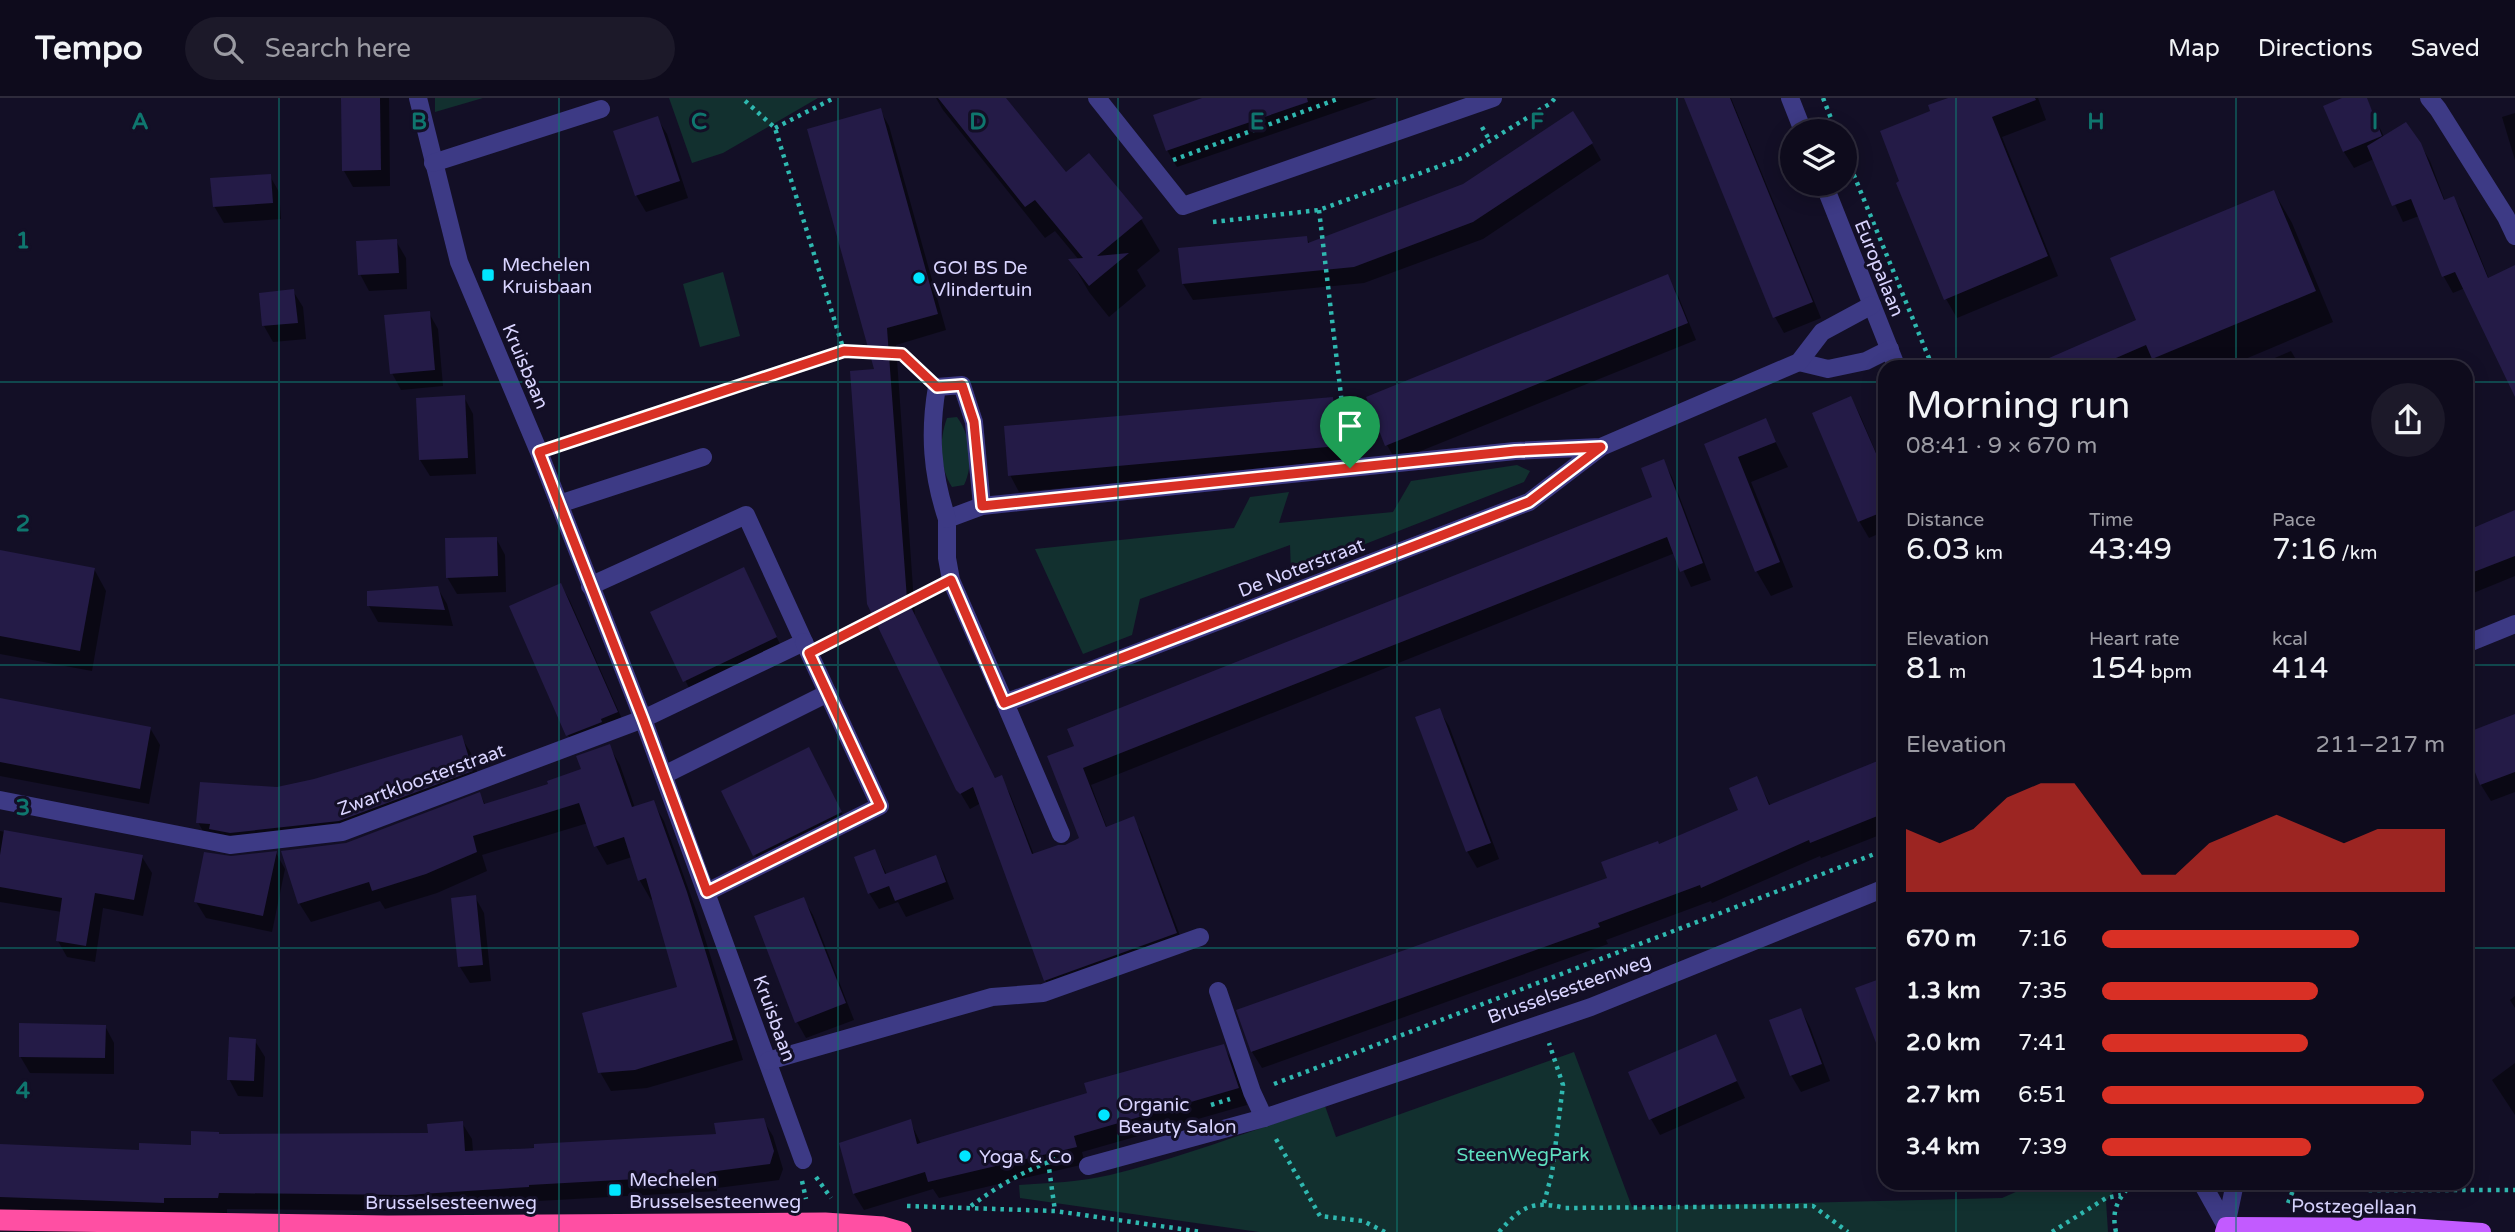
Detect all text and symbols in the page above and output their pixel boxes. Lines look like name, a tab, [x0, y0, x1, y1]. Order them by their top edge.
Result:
search box	[185, 17, 675, 80]
text: Tempo	[35, 29, 143, 68]
icon: search	[209, 29, 247, 67]
text: Search here	[265, 33, 411, 64]
text: Map	[2168, 34, 2220, 63]
text: Directions	[2258, 34, 2373, 63]
text: Saved	[2411, 34, 2480, 63]
text: A	[131, 108, 149, 136]
text: B	[411, 108, 427, 136]
text: C	[691, 108, 707, 136]
text: D	[969, 108, 987, 136]
text: E	[1250, 108, 1264, 136]
text: F	[1530, 108, 1544, 136]
text: H	[2087, 108, 2105, 136]
text: I	[2372, 108, 2378, 136]
map controls	[1780, 119, 1857, 196]
button: layers	[1780, 119, 1857, 196]
street label: Europalaan	[1850, 217, 1908, 320]
text: 1	[16, 227, 30, 255]
place label: Mechelen Kruisbaan	[502, 254, 592, 298]
place label: GO! BS De Vlindertuin	[933, 257, 1032, 301]
marker: Mechelen Kruisbaan	[480, 267, 496, 283]
marker: GO! BS De Vlindertuin	[911, 270, 927, 286]
street label: Kruisbaan	[497, 321, 553, 412]
text: Morning run	[1906, 383, 2130, 429]
button: share	[2371, 383, 2445, 457]
pin	[1320, 396, 1380, 468]
icon: arrive	[1331, 407, 1369, 445]
text: 08:41 · 9 × 670 m	[1906, 432, 2097, 460]
text: Distance	[1906, 509, 1984, 531]
text: Time	[2089, 509, 2133, 531]
text: Pace	[2272, 509, 2316, 531]
text: 2	[16, 510, 30, 538]
text: 6.03	[1906, 531, 1970, 568]
text: 43:49	[2089, 531, 2172, 568]
text: 7:16	[2272, 531, 2336, 568]
street label: De Noterstraat	[1235, 534, 1367, 602]
text: km	[1970, 542, 2003, 564]
text: /km	[2336, 542, 2377, 564]
text: Elevation	[1906, 628, 1989, 650]
text: Heart rate	[2089, 628, 2180, 650]
text: kcal	[2272, 628, 2308, 650]
text: 81	[1906, 650, 1944, 687]
text: 154	[2089, 650, 2146, 687]
text: 414	[2272, 650, 2329, 687]
text: m	[1944, 661, 1966, 683]
text: bpm	[2146, 661, 2192, 683]
text: Elevation	[1906, 731, 2007, 759]
text: 211–217 m	[2316, 731, 2445, 759]
street label: Zwartkloosterstraat	[335, 739, 508, 820]
text: 3	[16, 794, 30, 822]
text: 670 m	[1906, 925, 1976, 953]
text: 7:16	[2018, 925, 2067, 953]
street label: Brusselsesteenweg	[1485, 949, 1654, 1029]
street label: Kruisbaan	[748, 972, 800, 1065]
text: 1.3 km	[1906, 977, 1981, 1005]
text: 7:35	[2018, 977, 2067, 1005]
text: 2.0 km	[1906, 1029, 1981, 1057]
text: 7:41	[2018, 1029, 2067, 1057]
text: 4	[16, 1077, 31, 1105]
text: 2.7 km	[1906, 1081, 1980, 1109]
text: 6:51	[2018, 1081, 2067, 1109]
place label: Organic Beauty Salon	[1118, 1094, 1237, 1138]
marker: Organic Beauty Salon	[1096, 1107, 1112, 1123]
text: 3.4 km	[1906, 1133, 1980, 1161]
text: 7:39	[2018, 1133, 2067, 1161]
park label: SteenWegPark	[1457, 1144, 1589, 1166]
place label: Yoga & Co	[979, 1146, 1072, 1168]
marker: Yoga & Co	[957, 1148, 973, 1164]
place label: Mechelen Brusselsesteenweg	[629, 1169, 801, 1213]
marker: Mechelen Brusselsesteenweg	[607, 1182, 623, 1198]
street label: Brusselsesteenweg	[365, 1192, 537, 1214]
street label: Postzegellaan	[2291, 1195, 2417, 1219]

